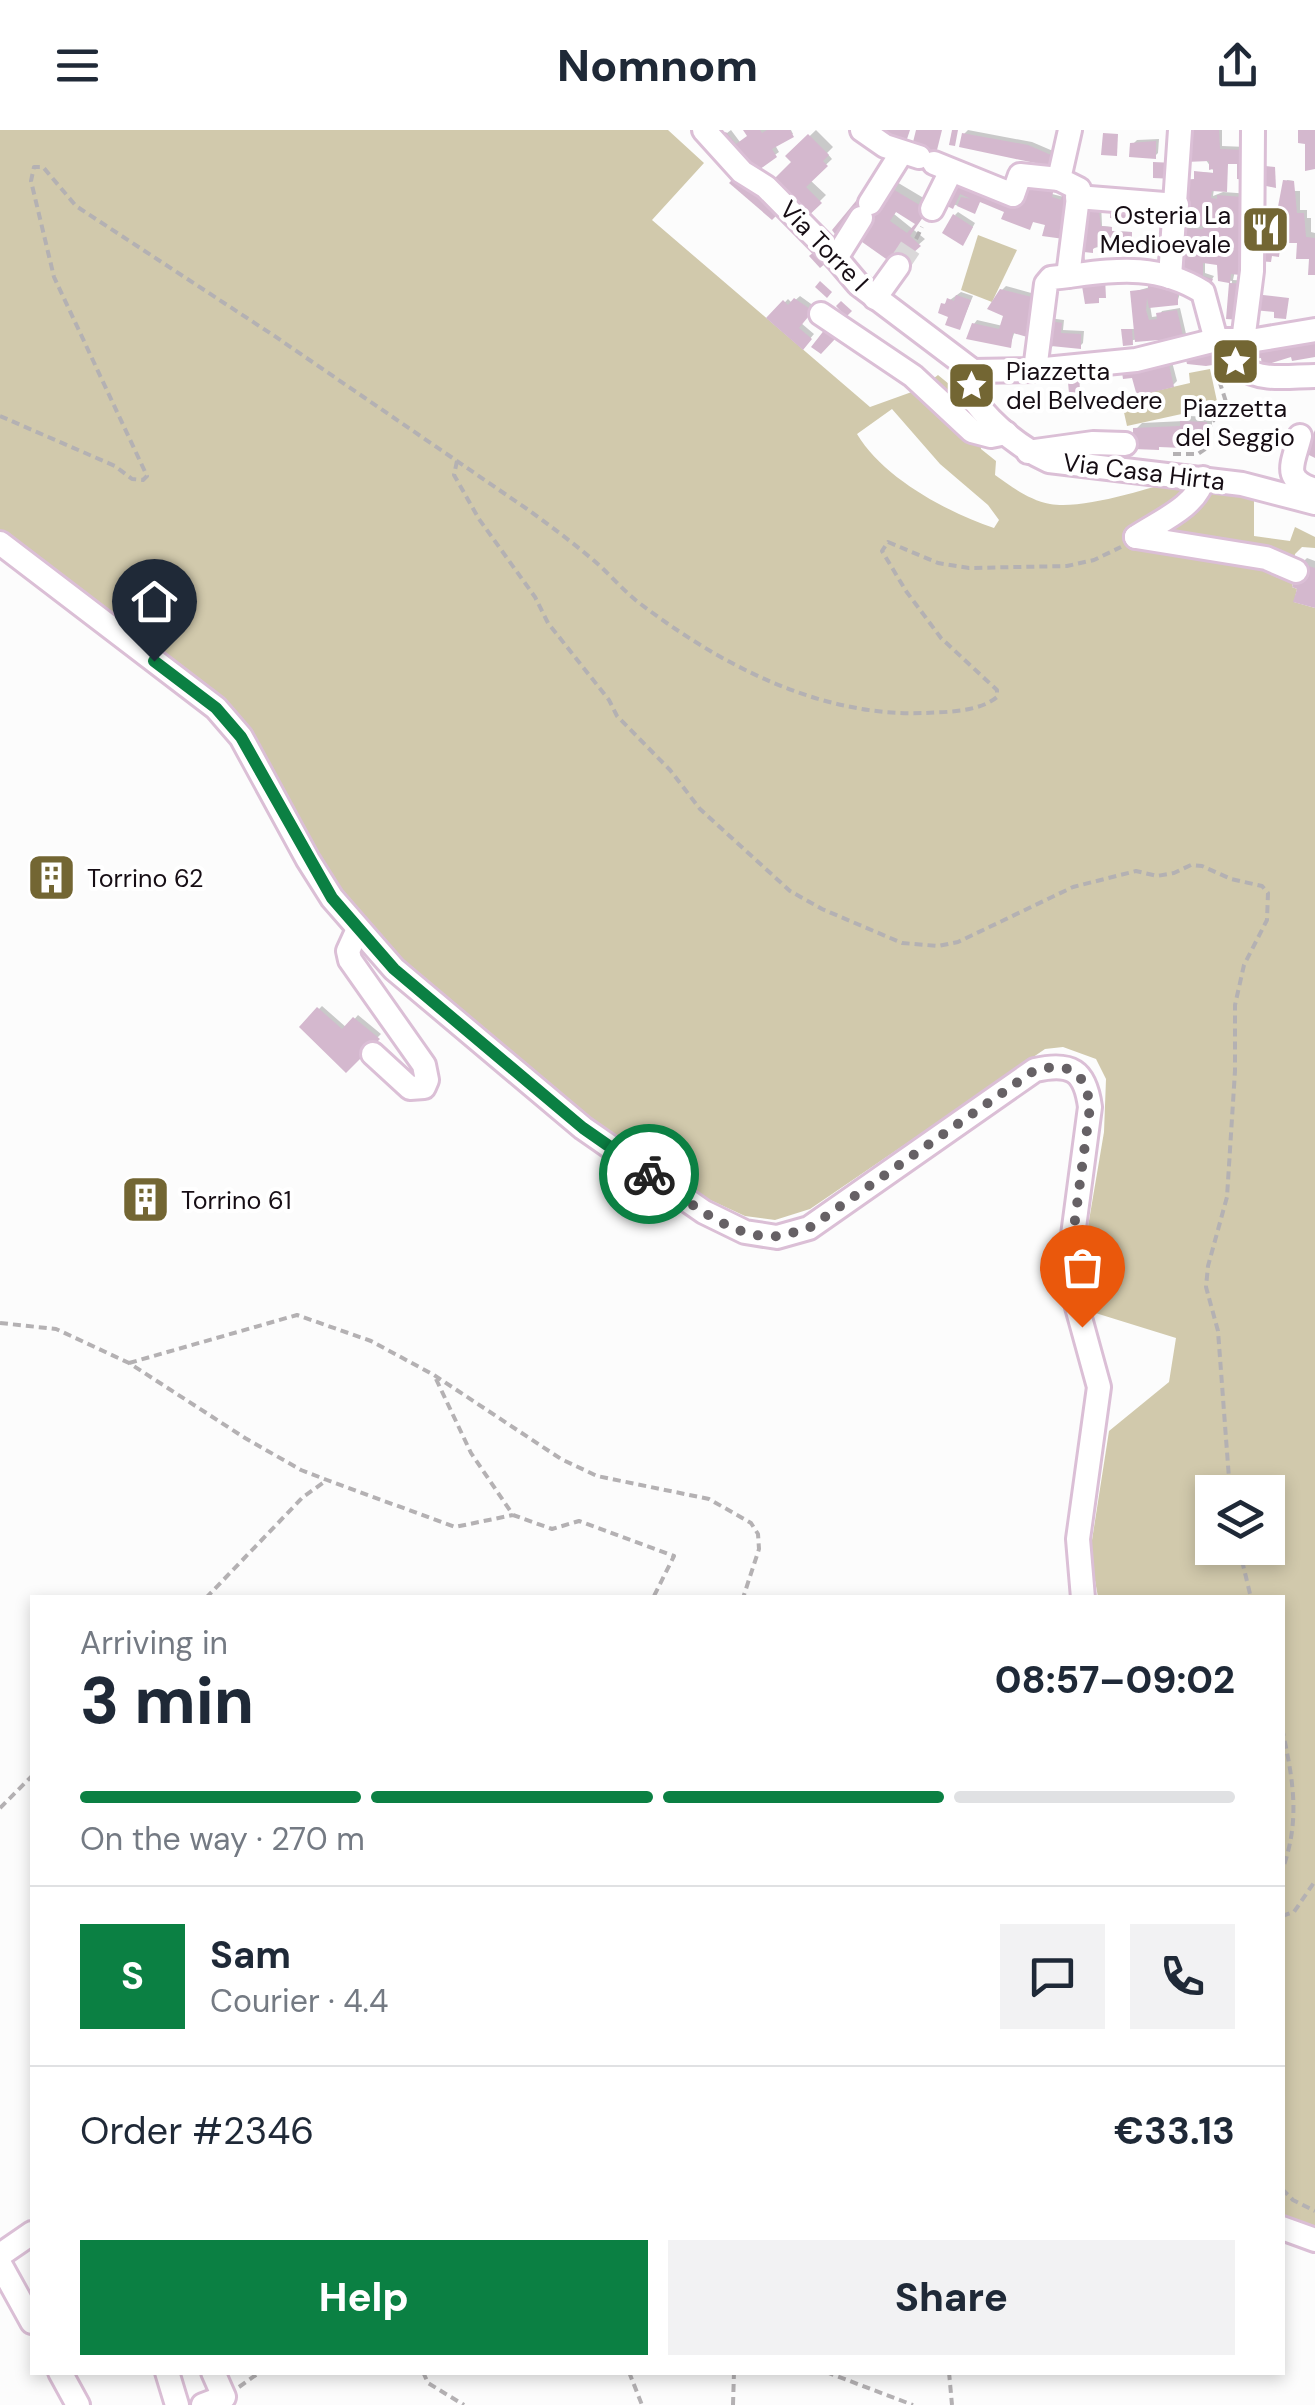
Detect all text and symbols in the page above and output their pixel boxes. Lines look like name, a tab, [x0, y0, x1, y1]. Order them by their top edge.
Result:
text: Nomnom	[557, 36, 758, 95]
icon: menu	[50, 38, 105, 93]
icon: share	[1210, 38, 1265, 93]
street label: Via Torre I	[772, 193, 876, 299]
place label: Osteria La Medioevale	[1100, 199, 1231, 261]
restaurant icon: Osteria La Medioevale	[1240, 203, 1292, 255]
place icon: Piazzetta del Seggio	[1209, 336, 1261, 388]
place label: Piazzetta del Belvedere	[1006, 355, 1163, 417]
place icon: Piazzetta del Belvedere	[945, 359, 997, 411]
place label: Piazzetta del Seggio	[1175, 392, 1295, 454]
street label: Via Casa Hirta	[1061, 446, 1227, 498]
pin	[112, 559, 197, 662]
icon: home	[127, 574, 182, 629]
building icon: Torrino 62	[26, 852, 78, 904]
place label: Torrino 62	[87, 862, 203, 895]
courier	[599, 1124, 699, 1224]
icon: bike	[622, 1147, 677, 1202]
building icon: Torrino 61	[120, 1174, 172, 1226]
place label: Torrino 61	[181, 1184, 291, 1217]
pin	[1040, 1225, 1125, 1328]
icon: bag	[1055, 1240, 1110, 1295]
map controls	[1195, 1475, 1285, 1565]
button: layers	[1195, 1475, 1285, 1565]
text: Arriving in	[80, 1622, 228, 1664]
text: 08:57–09:02	[995, 1655, 1235, 1705]
text: 3 min	[80, 1659, 254, 1743]
text: On the way · 270 m	[80, 1818, 365, 1860]
button: chat	[1000, 1924, 1105, 2029]
button: phone	[1130, 1924, 1235, 2029]
text: Sam	[210, 1930, 291, 1980]
text: S	[121, 1951, 144, 2001]
text: Courier · 4.4	[210, 1980, 388, 2022]
text: Order #2346	[80, 2106, 314, 2156]
text: €33.13	[1114, 2106, 1235, 2156]
button: Help	[80, 2240, 648, 2355]
button: Share	[668, 2240, 1235, 2355]

